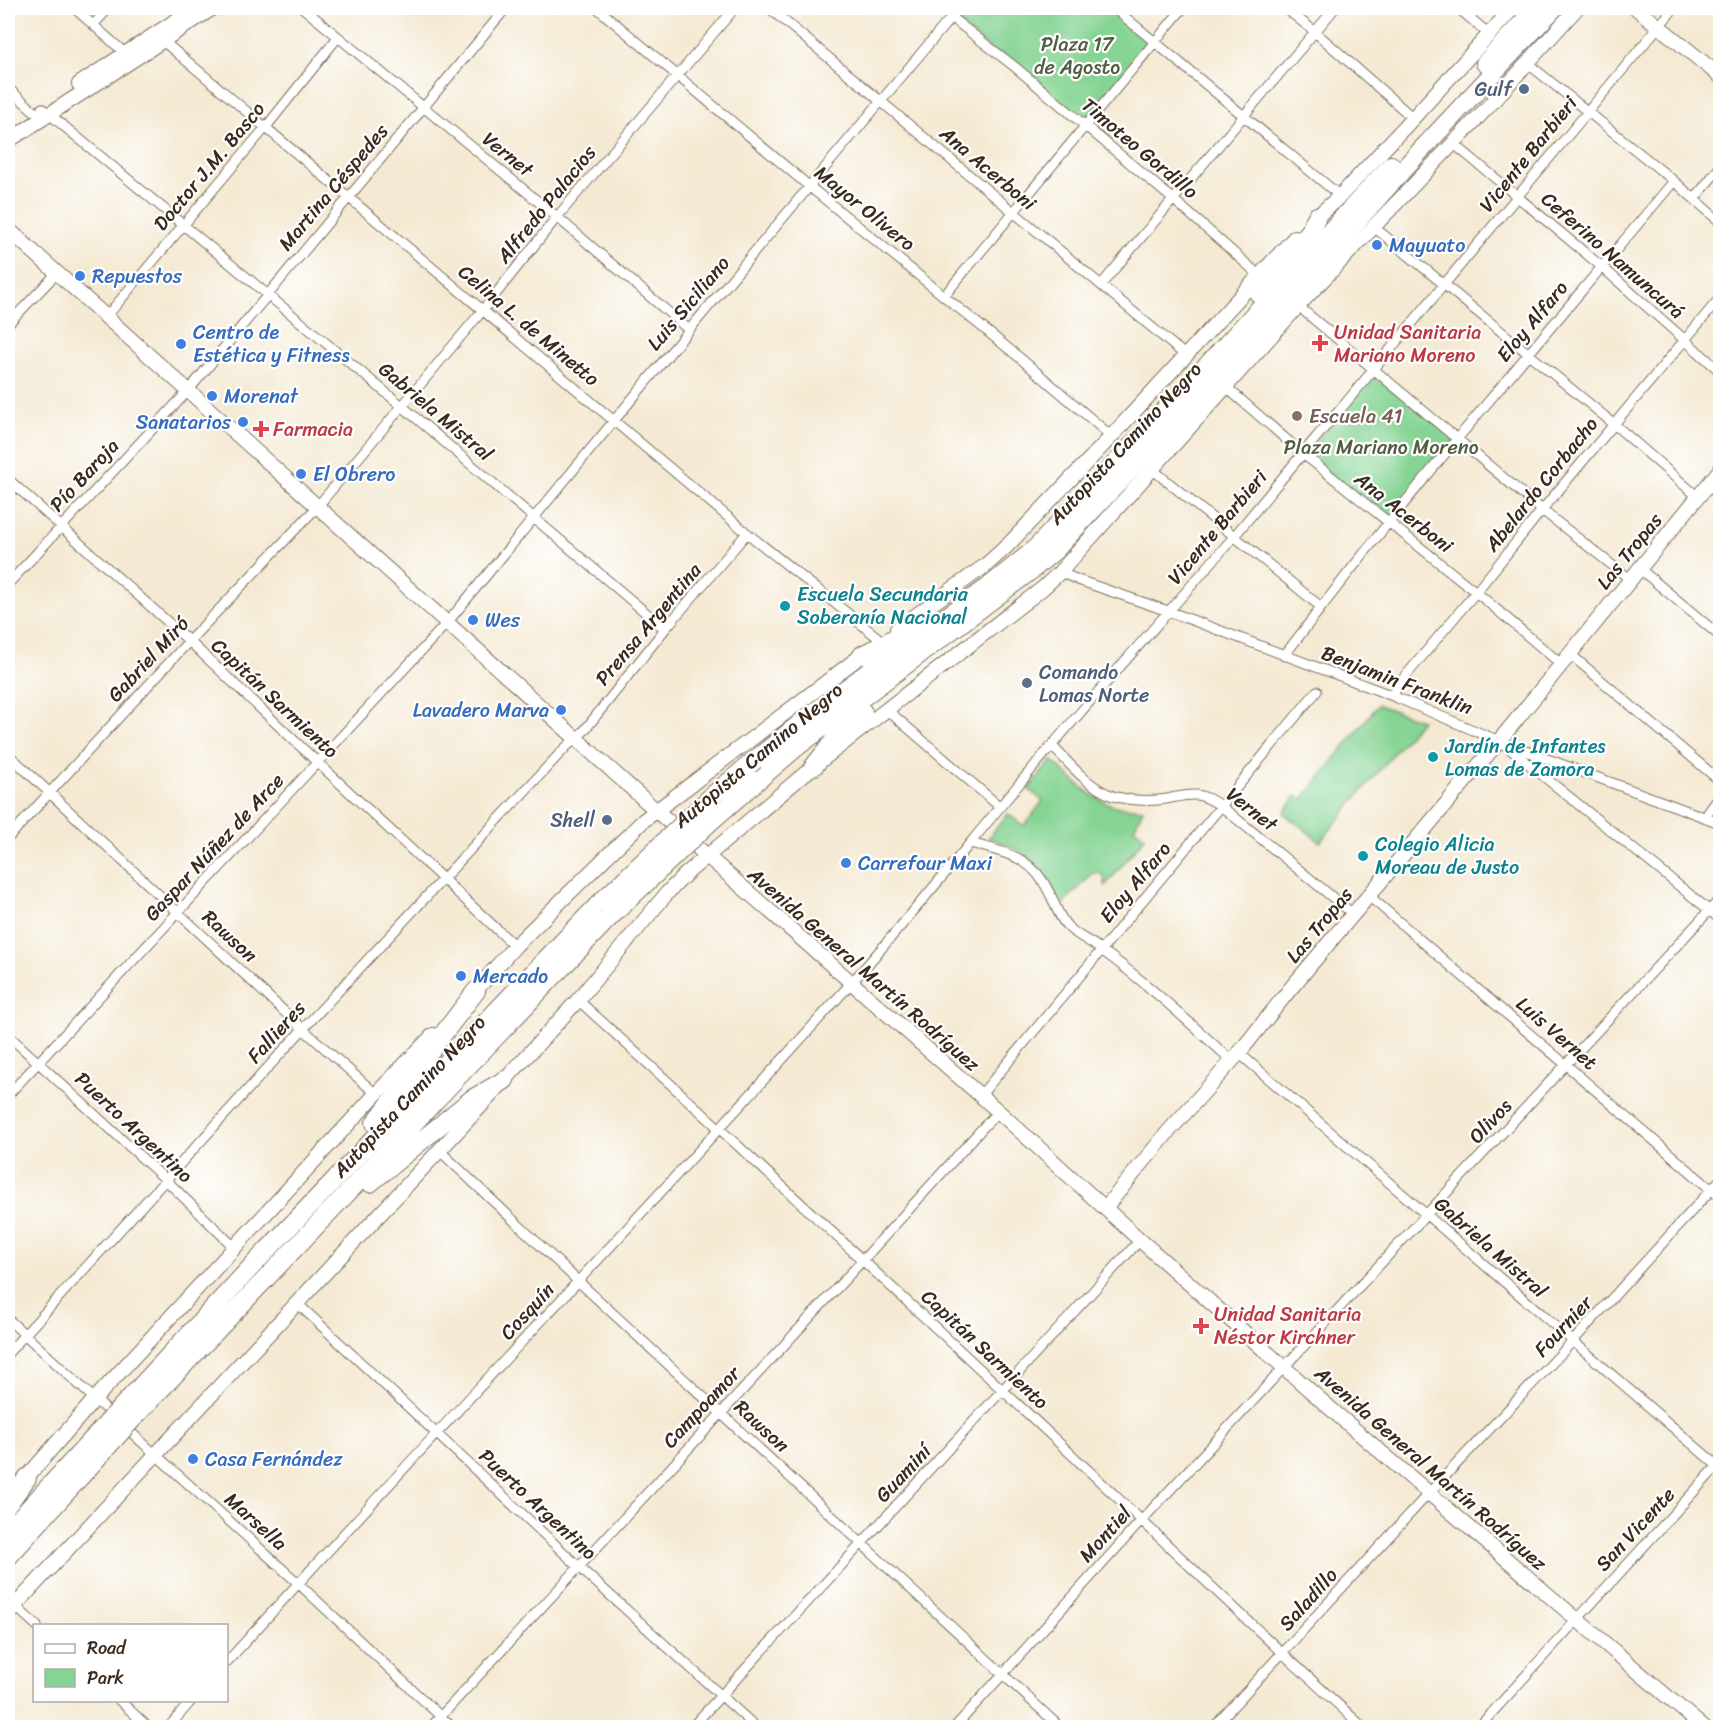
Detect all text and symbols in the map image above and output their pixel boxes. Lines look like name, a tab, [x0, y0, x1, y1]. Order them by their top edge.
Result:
park label: Plaza 17 de Agosto	[1034, 27, 1120, 85]
place label: Gulf	[1474, 72, 1514, 107]
marker: Gulf	[1517, 82, 1531, 96]
street label: Vicente Barbieri	[1470, 87, 1588, 220]
street label: Timoteo Gordillo	[1073, 89, 1206, 208]
street label: Doctor J.M. Basco	[144, 94, 274, 239]
street label: Martina Céspedes	[269, 115, 398, 259]
street label: Ana Acerboni	[931, 116, 1045, 221]
street label: Vernet	[474, 123, 542, 187]
street label: Alfredo Palacios	[487, 137, 606, 272]
street label: Mayor Olivero	[806, 156, 923, 261]
street label: Ceferino Namuncurá	[1533, 183, 1693, 328]
place label: Mayuato	[1389, 228, 1465, 263]
marker: Mayuato	[1370, 238, 1384, 252]
street label: Luis Siciliano	[638, 248, 739, 359]
street label: Celina L. de Minetto	[450, 255, 607, 395]
place label: Repuestos	[92, 259, 183, 294]
marker: Repuestos	[73, 269, 87, 283]
street label: Eloy Alfaro	[1487, 272, 1577, 370]
place label: Centro de Estética y Fitness	[193, 315, 350, 373]
place label: Unidad Sanitaria Mariano Moreno	[1334, 315, 1481, 373]
marker: Unidad Sanitaria Mariano Moreno	[1311, 334, 1329, 352]
marker: Centro de Estética y Fitness	[174, 337, 188, 351]
street label: Gabriela Mistral	[370, 353, 502, 471]
street label: Autopista Camino Negro	[1039, 353, 1211, 534]
place label: Morenat	[224, 379, 299, 414]
marker: Morenat	[205, 389, 219, 403]
place label: Escuela 41	[1309, 399, 1402, 434]
place label: Sanatarios	[136, 405, 232, 440]
marker: Escuela 41	[1290, 409, 1304, 423]
street label: Abelardo Corbacho	[1475, 409, 1607, 561]
place label: Farmacia	[273, 412, 353, 447]
marker: Sanatarios	[236, 415, 250, 429]
marker: Farmacia	[254, 422, 268, 436]
street label: Pío Baroja	[41, 430, 128, 520]
park label: Plaza Mariano Moreno	[1283, 430, 1479, 465]
place label: El Obrero	[313, 457, 395, 492]
street label: Vicente Barbieri	[1158, 461, 1277, 593]
street label: Ana Acerboni	[1346, 462, 1462, 563]
marker: El Obrero	[294, 467, 308, 481]
street label: Las Tropas	[1587, 504, 1672, 598]
street label: Prensa Argentina	[586, 554, 711, 694]
place label: Escuela Secundaria Soberanía Nacional	[797, 577, 969, 635]
marker: Escuela Secundaria Soberanía Nacional	[778, 599, 792, 613]
place label: Wes	[485, 603, 521, 638]
street label: Gabriel Miró	[99, 607, 199, 711]
marker: Wes	[466, 613, 480, 627]
street label: Capitán Sarmiento	[202, 629, 347, 767]
street label: Benjamin Franklin	[1316, 635, 1478, 725]
place label: Comando Lomas Norte	[1039, 655, 1149, 713]
street label: Autopista Camino Negro	[665, 673, 851, 838]
marker: Comando Lomas Norte	[1020, 676, 1034, 690]
place label: Lavadero Marva	[413, 693, 549, 728]
marker: Lavadero Marva	[554, 703, 568, 717]
place label: Jardín de Infantes Lomas de Zamora	[1444, 729, 1606, 787]
marker: Jardín de Infantes Lomas de Zamora	[1426, 750, 1440, 764]
street label: Gaspar Núñez de Arce	[136, 765, 293, 930]
street label: Vernet	[1218, 778, 1286, 842]
place label: Shell	[550, 803, 595, 838]
marker: Shell	[600, 813, 614, 827]
place label: Colegio Alicia Moreau de Justo	[1375, 827, 1519, 885]
street label: Eloy Alfaro	[1090, 833, 1180, 931]
place label: Carrefour Maxi	[858, 846, 992, 881]
marker: Colegio Alicia Moreau de Justo	[1356, 849, 1370, 863]
marker: Carrefour Maxi	[839, 856, 853, 870]
street label: Avenida General Martín Rodríguez	[739, 857, 988, 1081]
street label: Las Tropas	[1277, 879, 1362, 971]
street label: Rawson	[194, 901, 266, 972]
place label: Mercado	[473, 959, 548, 994]
marker: Mercado	[454, 969, 468, 983]
street label: Luis Vernet	[1508, 988, 1606, 1079]
street label: Fallieres	[238, 992, 315, 1072]
street label: Autopista Camino Negro	[323, 1006, 495, 1187]
street label: Puerto Argentino	[66, 1063, 201, 1192]
street label: Olivos	[1460, 1090, 1521, 1152]
street label: Gabriela Mistral	[1426, 1188, 1557, 1308]
street label: Cosquín	[491, 1274, 564, 1348]
street label: Capitán Sarmiento	[912, 1280, 1057, 1418]
street label: Fournier	[1525, 1286, 1602, 1366]
place label: Unidad Sanitaria Néstor Kirchner	[1214, 1297, 1361, 1355]
marker: Unidad Sanitaria Néstor Kirchner	[1192, 1317, 1210, 1335]
street label: Avenida General Martín Rodríguez	[1306, 1356, 1555, 1580]
street label: Campoamor	[654, 1357, 750, 1457]
street label: Rawson	[726, 1391, 798, 1462]
street label: Guaminí	[867, 1434, 942, 1511]
street label: Puerto Argentino	[470, 1440, 605, 1569]
place label: Casa Fernández	[205, 1442, 343, 1477]
marker: Casa Fernández	[186, 1452, 200, 1466]
street label: San Vicente	[1587, 1479, 1684, 1580]
street label: Marsella	[216, 1483, 295, 1560]
street label: Montiel	[1070, 1498, 1141, 1571]
street label: Saladillo	[1270, 1559, 1347, 1639]
legend	[33, 1624, 228, 1702]
text: Road	[87, 1632, 127, 1664]
text: Park	[87, 1662, 124, 1694]

